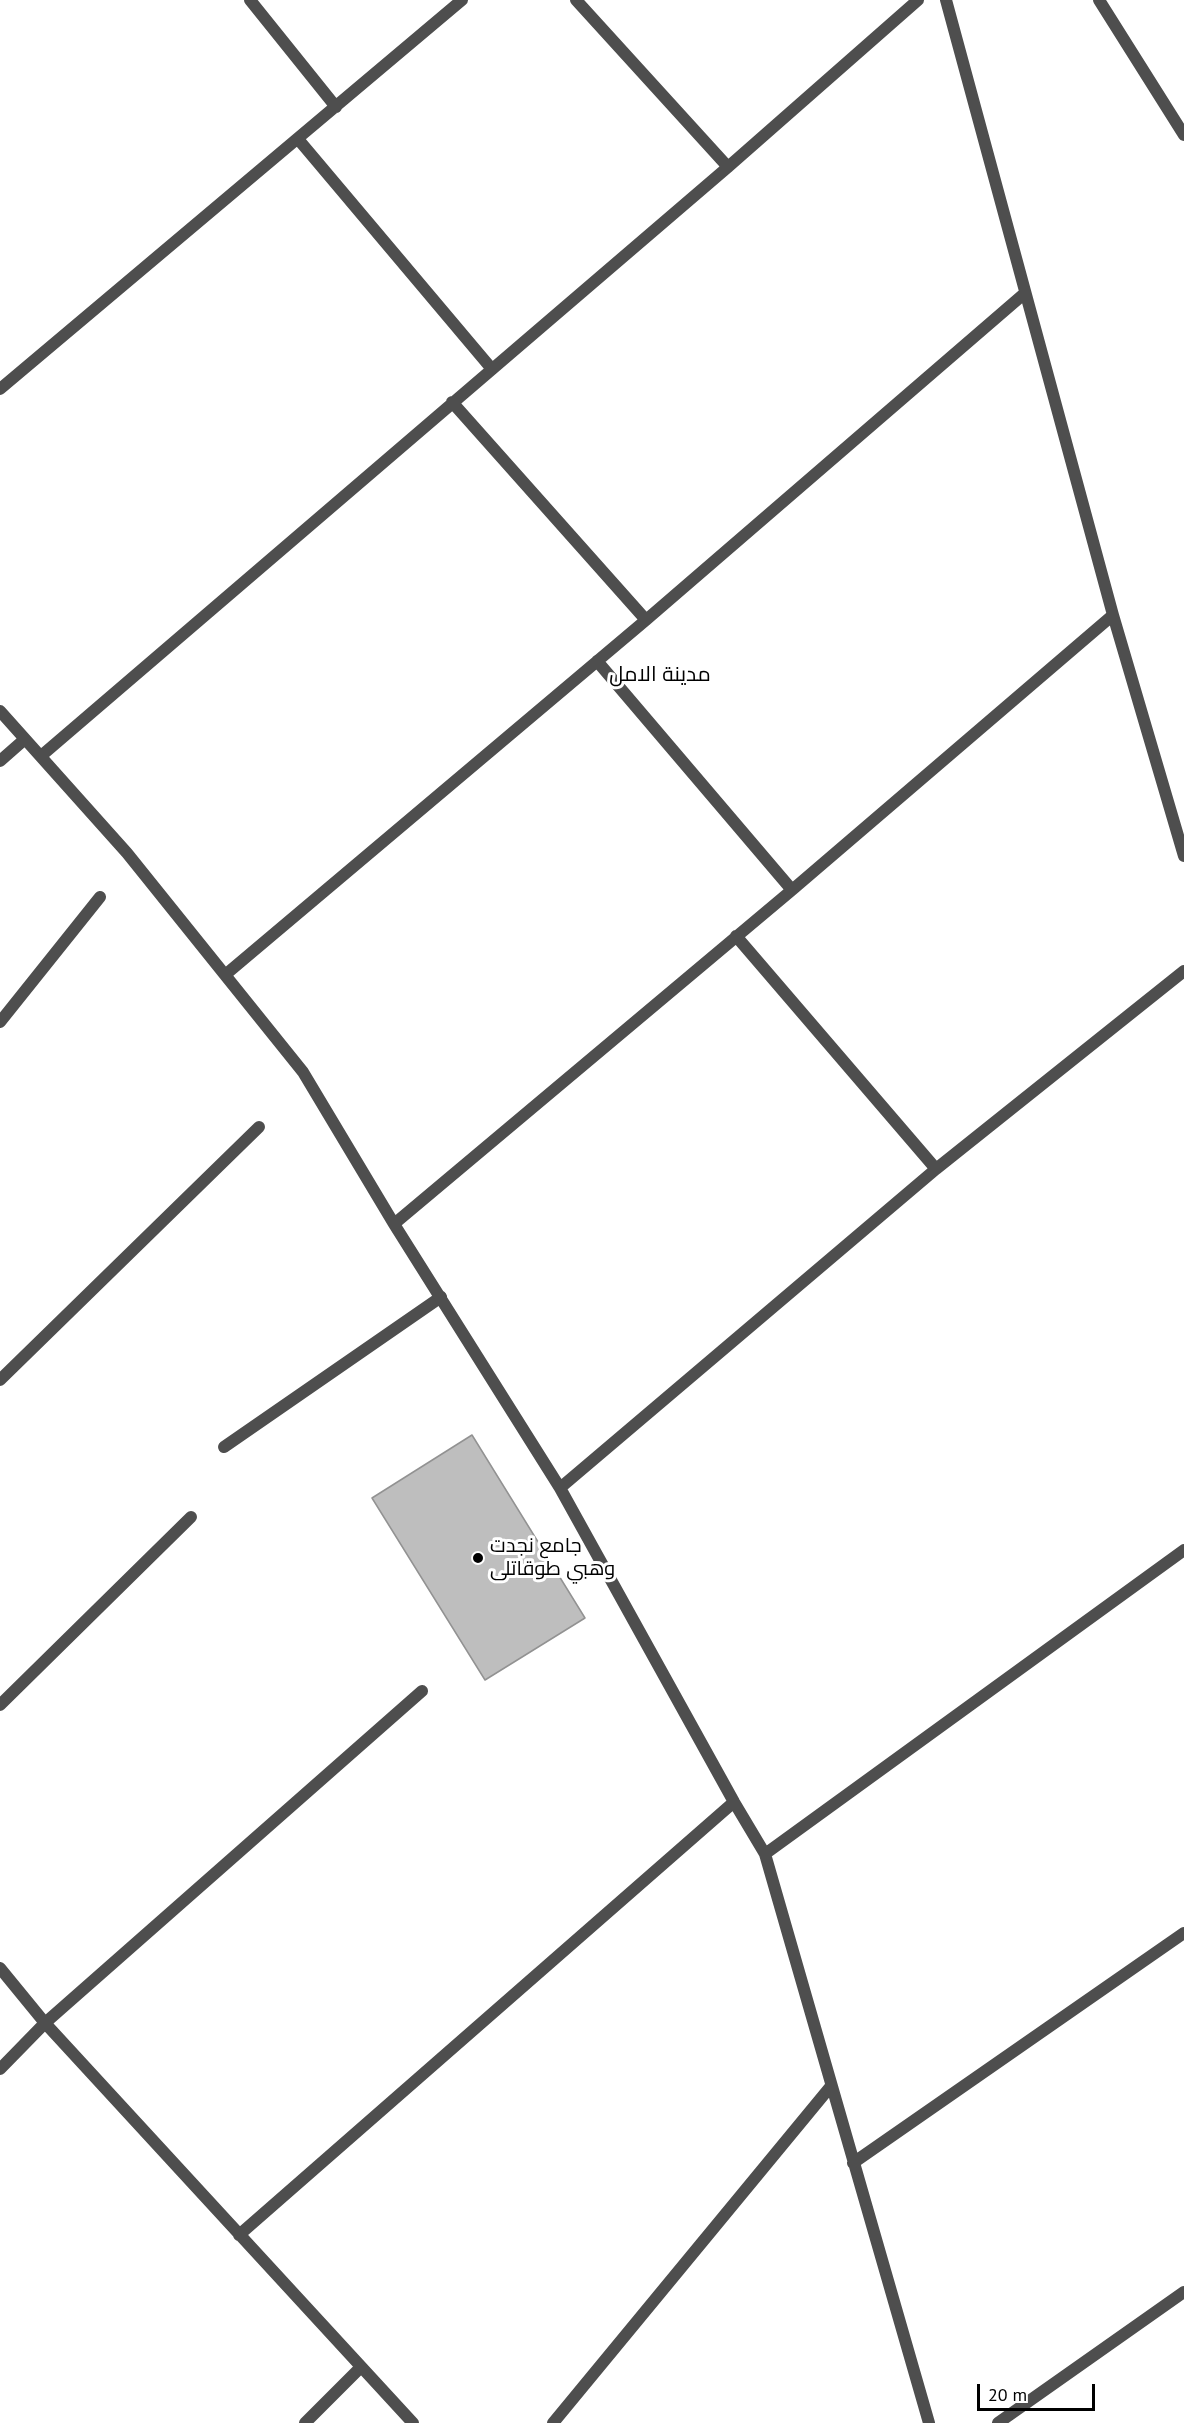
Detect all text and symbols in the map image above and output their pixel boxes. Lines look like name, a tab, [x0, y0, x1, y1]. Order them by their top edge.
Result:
district label: مدينة الامل	[609, 662, 711, 688]
place label: جامع نجدت وهبي طوقاتلى	[490, 1534, 615, 1581]
marker: جامع نجدت وهبي طوقاتلى	[471, 1551, 485, 1565]
scale bar	[980, 2372, 1098, 2410]
text: 20 m	[988, 2383, 1027, 2406]

